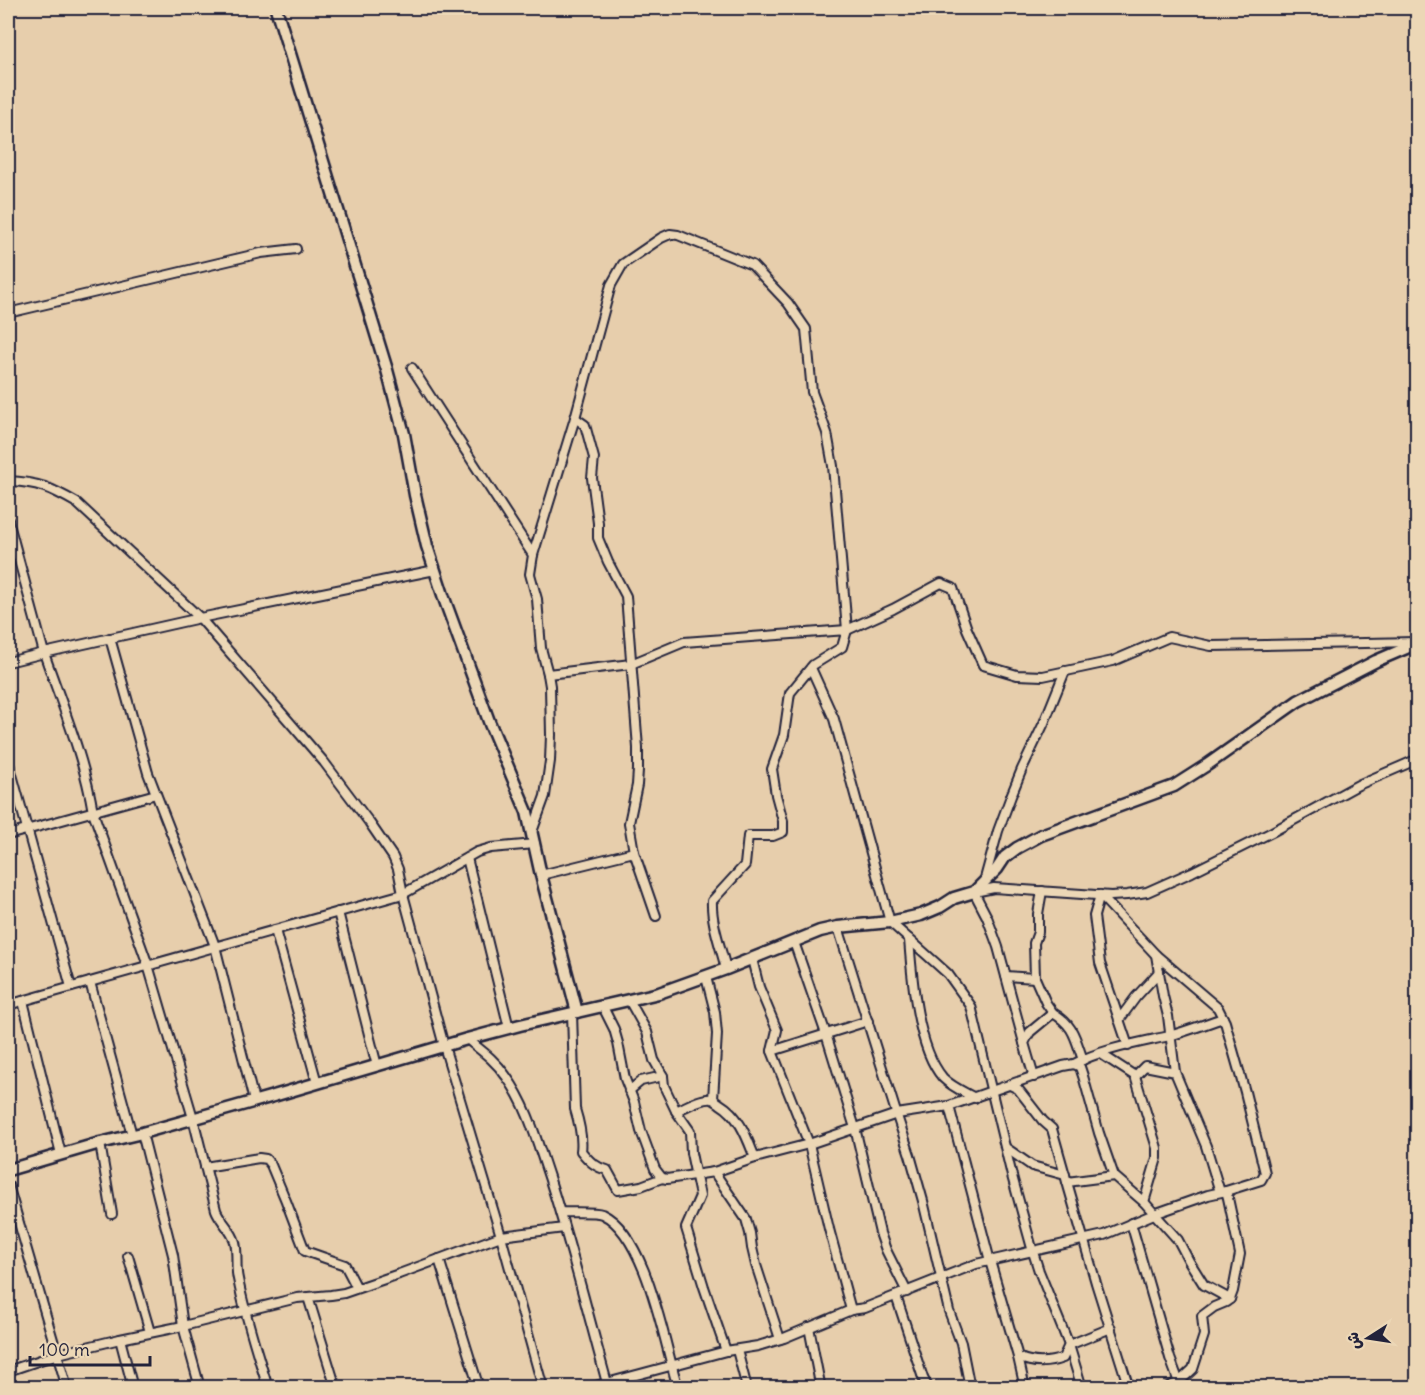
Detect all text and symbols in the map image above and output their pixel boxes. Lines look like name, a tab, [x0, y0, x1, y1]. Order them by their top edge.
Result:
north arrow	[1338, 1308, 1398, 1368]
scale bar	[30, 1329, 150, 1367]
text: ش	[1342, 1330, 1365, 1352]
text: 100 m	[39, 1338, 90, 1361]

